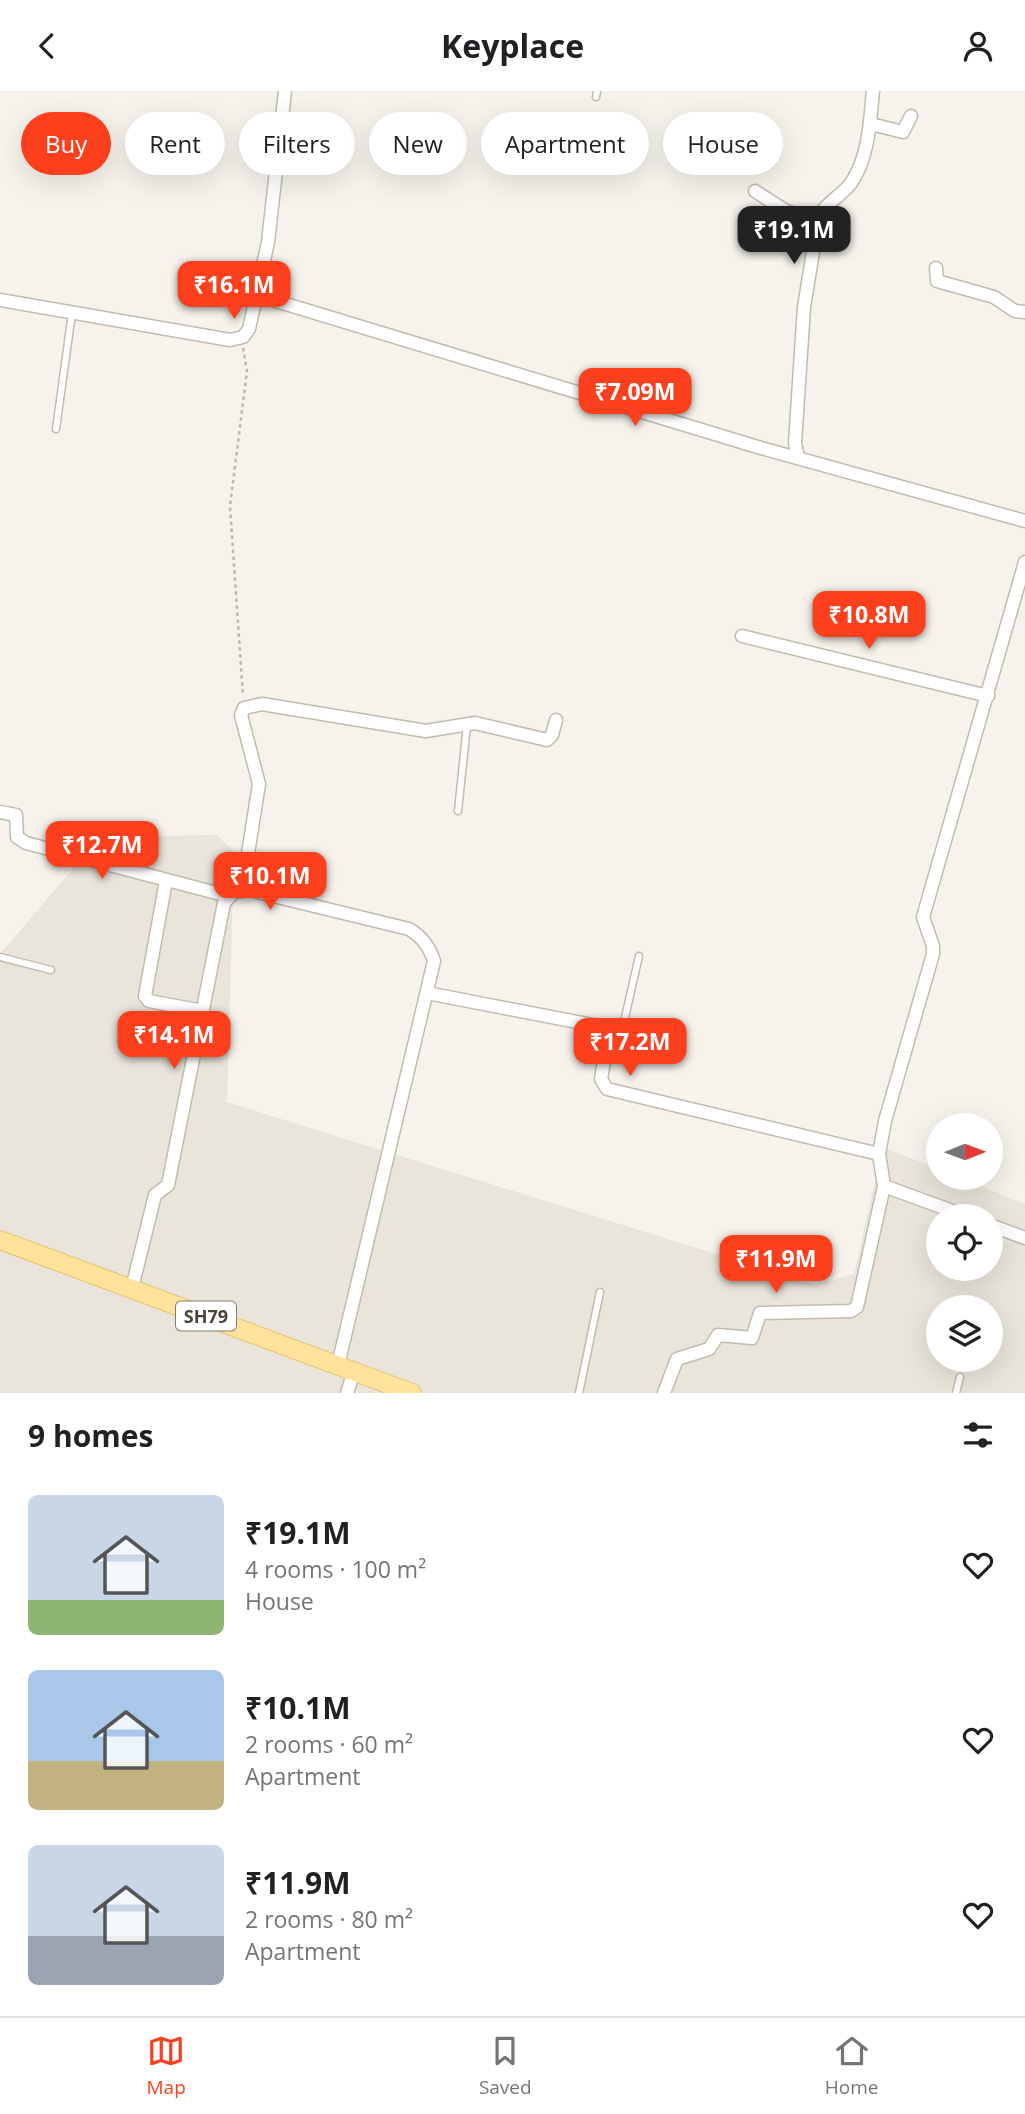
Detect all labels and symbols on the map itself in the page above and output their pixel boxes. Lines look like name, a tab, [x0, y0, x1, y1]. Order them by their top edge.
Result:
pin: ₹19.1M	[737, 207, 851, 266]
pin: ₹16.1M	[177, 261, 291, 321]
pin: ₹7.09M	[578, 369, 692, 428]
pin: ₹10.8M	[812, 591, 926, 651]
pin: ₹12.7M	[45, 821, 159, 881]
pin: ₹10.1M	[213, 853, 327, 912]
pin: ₹14.1M	[117, 1011, 231, 1071]
pin: ₹17.2M	[573, 1019, 687, 1078]
north arrow	[926, 1113, 1003, 1190]
pin: ₹11.9M	[719, 1235, 833, 1295]
road number: SH79	[176, 1301, 236, 1331]

